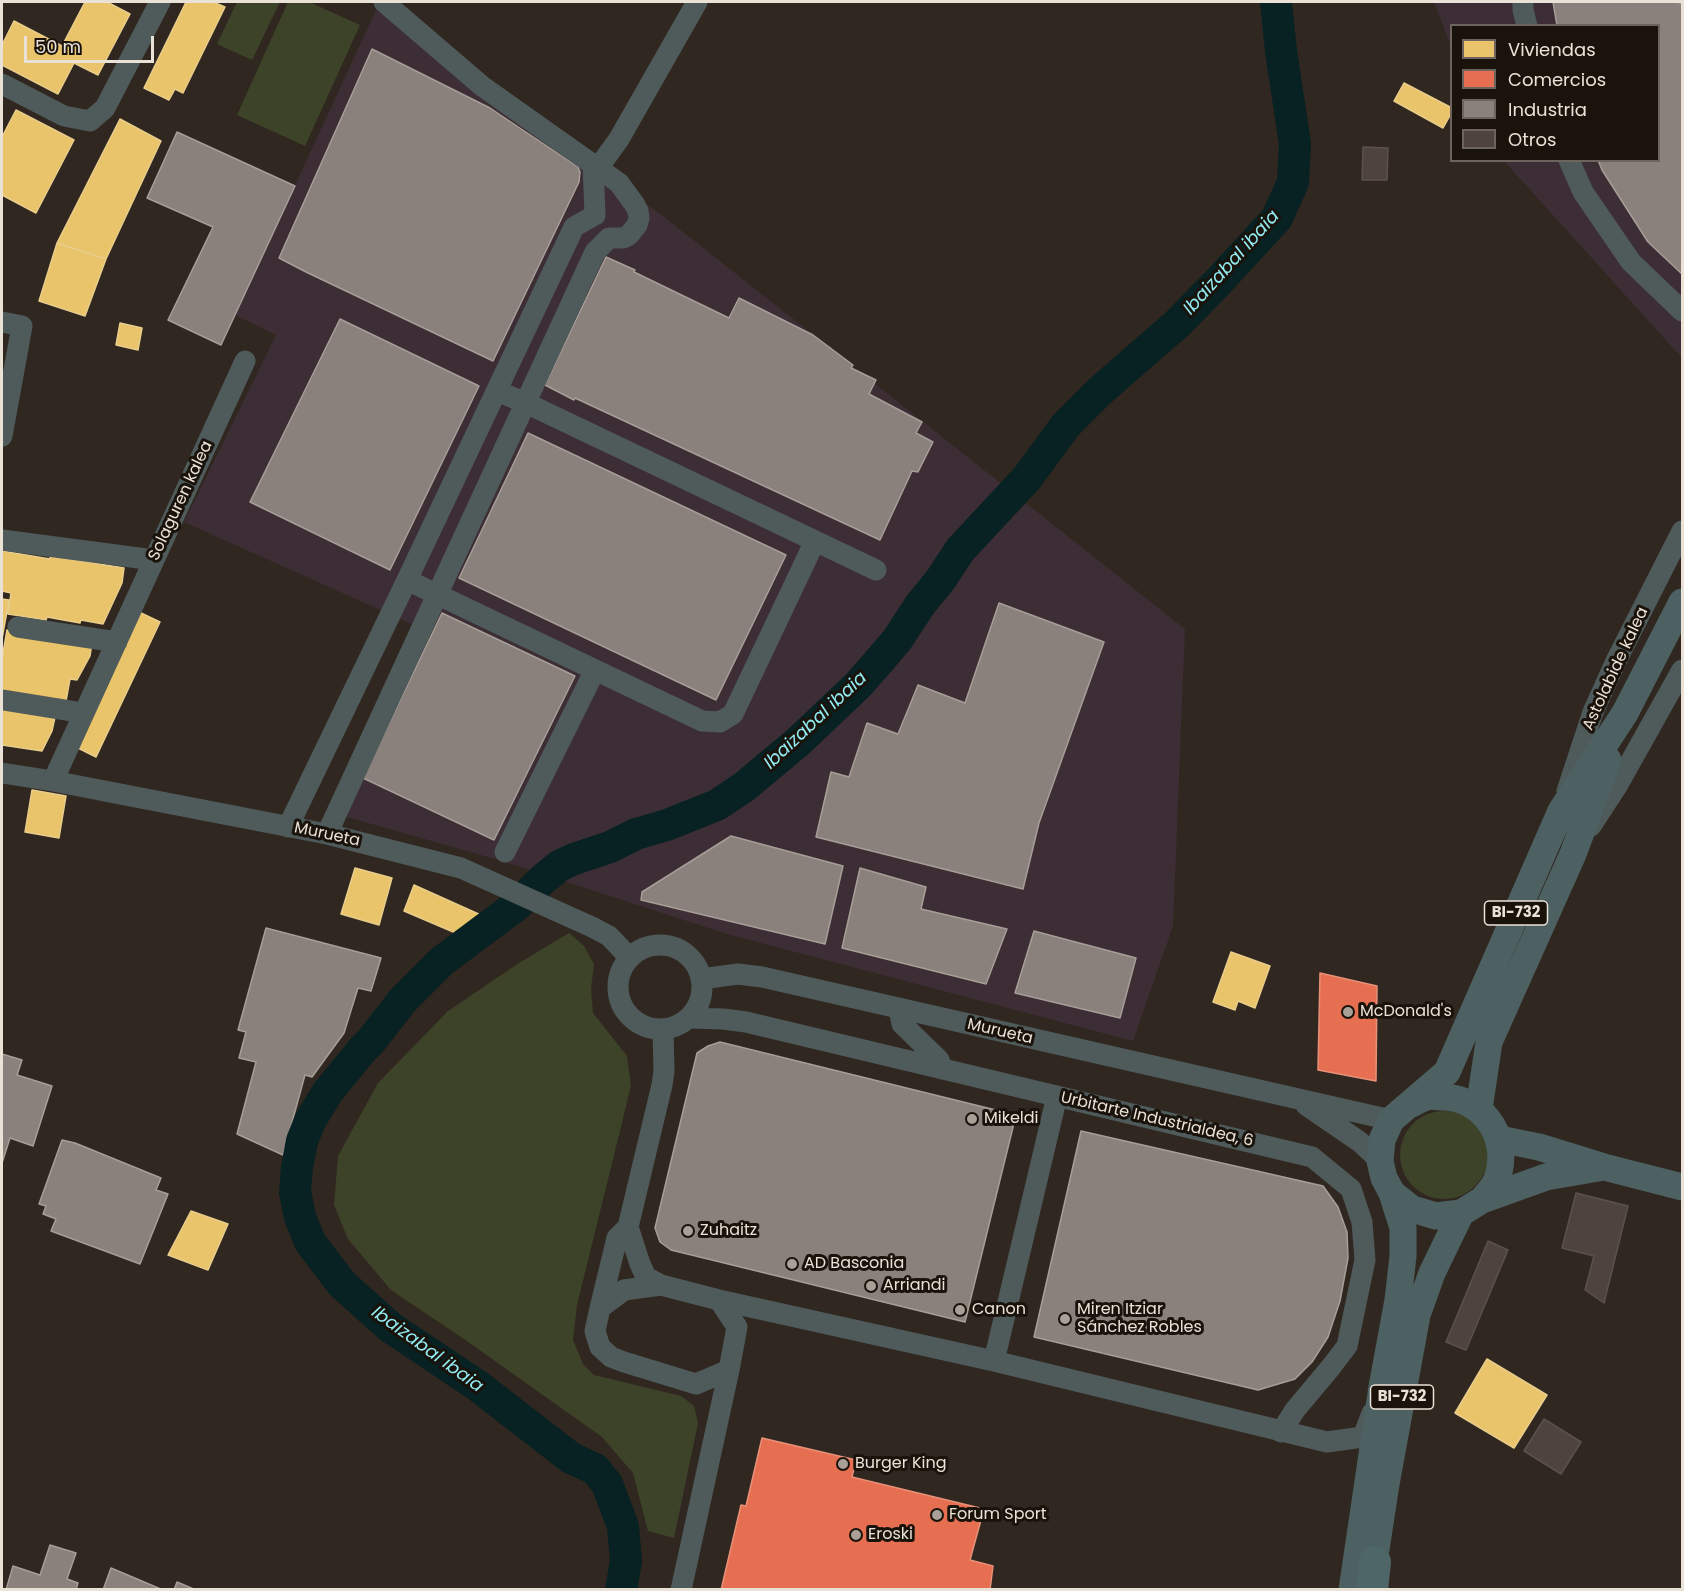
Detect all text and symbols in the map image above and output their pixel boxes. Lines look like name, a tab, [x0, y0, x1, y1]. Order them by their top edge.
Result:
scale bar	[27, 24, 158, 62]
legend	[1450, 24, 1660, 162]
text: 50 m	[35, 34, 81, 59]
text: Viviendas	[1508, 37, 1596, 62]
text: Comercios	[1508, 67, 1606, 92]
text: Industria	[1508, 97, 1587, 122]
text: Otros	[1508, 127, 1556, 152]
water label: Ibaizabal ibaia	[1179, 206, 1285, 320]
street label: Solaguren kalea	[145, 438, 217, 564]
street label: Astolabide kalea	[1579, 604, 1653, 734]
water label: Ibaizabal ibaia	[760, 668, 872, 774]
street label: Murueta	[292, 819, 362, 851]
road number: BI-732	[1484, 901, 1547, 925]
place label: McDonald's	[1360, 1002, 1452, 1022]
marker: McDonald's	[1341, 1005, 1355, 1019]
street label: Murueta	[965, 1015, 1035, 1049]
street label: Urbitarte Industrialdea, 6	[1059, 1088, 1255, 1152]
place label: Mikeldi	[984, 1109, 1039, 1129]
marker: Mikeldi	[965, 1112, 979, 1126]
place label: Zuhaitz	[700, 1221, 757, 1241]
marker: Zuhaitz	[681, 1224, 695, 1238]
place label: AD Basconia	[804, 1254, 904, 1274]
marker: AD Basconia	[785, 1257, 799, 1271]
place label: Arriandi	[883, 1276, 945, 1296]
marker: Arriandi	[864, 1279, 878, 1293]
place label: Canon	[972, 1300, 1026, 1320]
place label: Miren Itziar Sánchez Robles	[1077, 1300, 1202, 1338]
water label: Ibaizabal ibaia	[367, 1302, 487, 1398]
marker: Canon	[953, 1303, 967, 1317]
marker: Miren Itziar Sánchez Robles	[1058, 1312, 1072, 1326]
road number: BI-732	[1370, 1385, 1434, 1409]
place label: Burger King	[855, 1454, 947, 1474]
marker: Burger King	[836, 1457, 850, 1471]
place label: Forum Sport	[949, 1505, 1047, 1525]
marker: Forum Sport	[930, 1508, 944, 1522]
place label: Eroski	[868, 1525, 913, 1545]
marker: Eroski	[849, 1528, 863, 1542]

